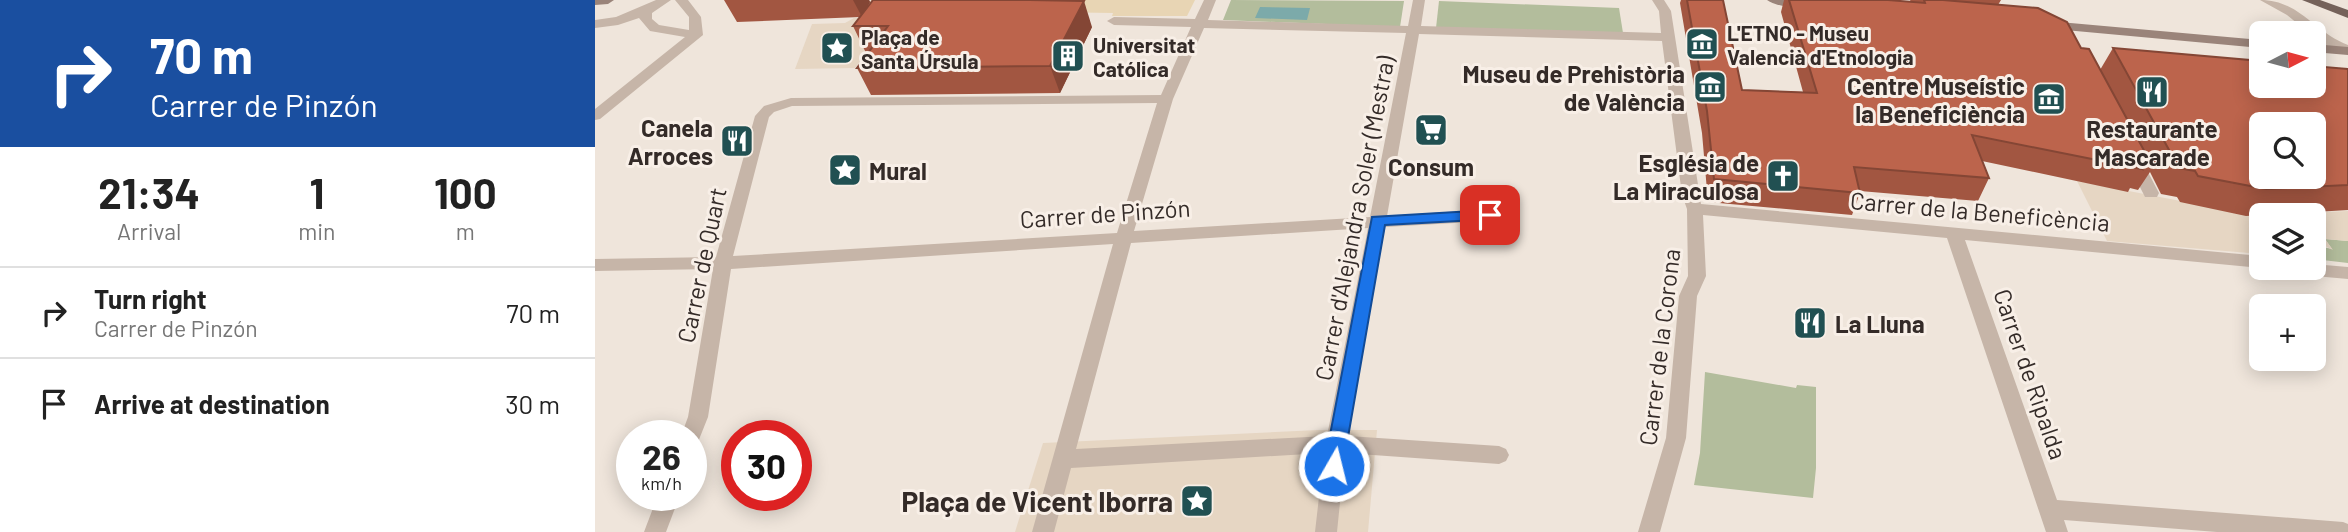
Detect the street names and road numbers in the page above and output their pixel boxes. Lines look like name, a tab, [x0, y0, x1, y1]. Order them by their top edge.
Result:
street label: Carrer d'Alejandra Soler (Mestra)	[1308, 52, 1400, 383]
street label: Carrer de Quart	[670, 185, 732, 345]
street label: Carrer de la Beneficència	[1849, 185, 2111, 237]
street label: Carrer de Pinzón	[1019, 193, 1191, 233]
street label: Carrer de la Corona	[1633, 247, 1685, 447]
street label: Carrer de Ripalda	[1988, 285, 2074, 463]

